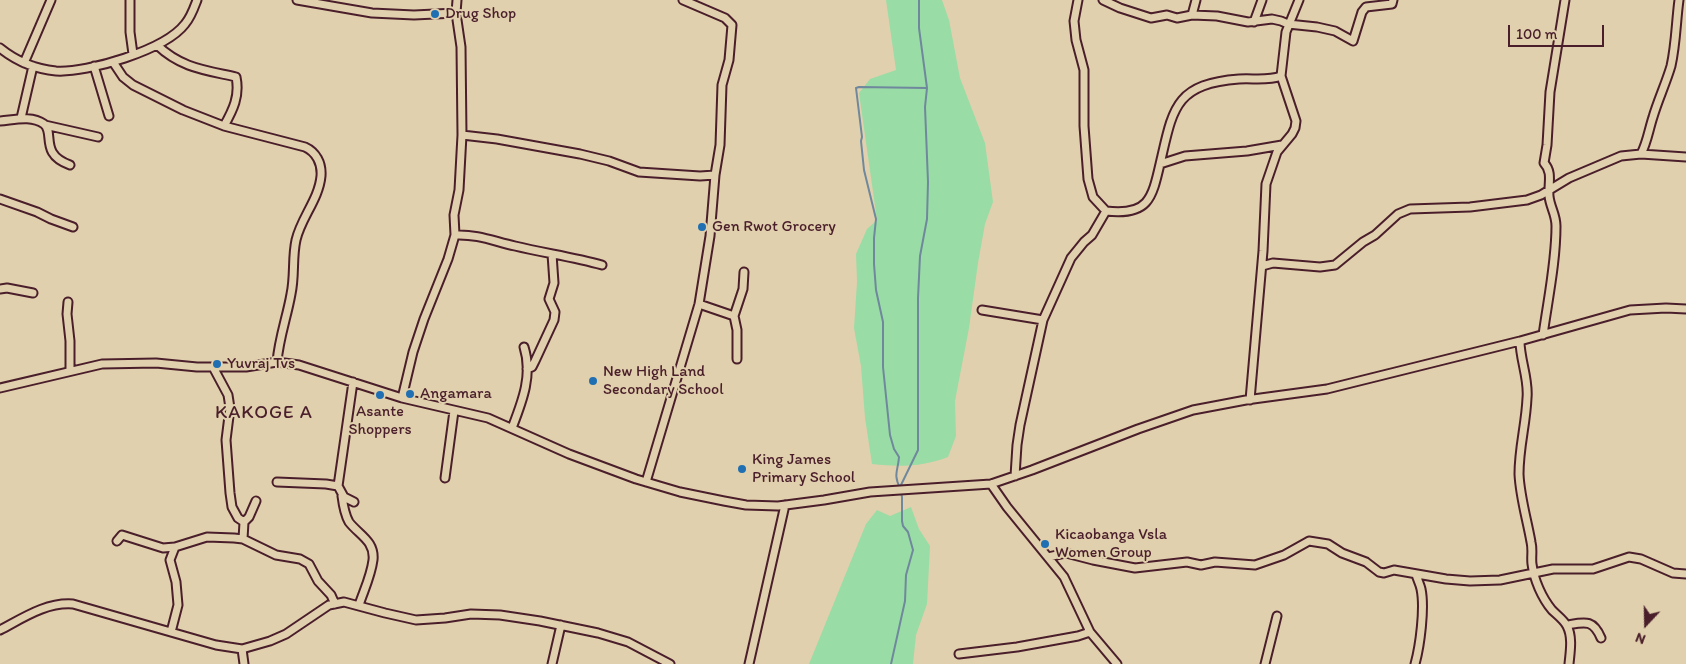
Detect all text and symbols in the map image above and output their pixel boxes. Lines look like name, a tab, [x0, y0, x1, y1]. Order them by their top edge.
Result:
place label: Drug Shop	[445, 4, 516, 24]
marker: Drug Shop	[429, 8, 441, 20]
scale bar	[1511, 15, 1607, 47]
text: 100 m	[1516, 25, 1557, 43]
place label: Gen Rwot Grocery	[712, 217, 836, 237]
marker: Gen Rwot Grocery	[696, 221, 708, 233]
place label: Yuvraj Tvs	[227, 354, 295, 374]
marker: Yuvraj Tvs	[211, 358, 223, 370]
place label: New High Land Secondary School	[603, 362, 724, 400]
marker: New High Land Secondary School	[587, 375, 599, 387]
place label: Angamara	[420, 384, 492, 404]
marker: Angamara	[404, 388, 416, 400]
marker: Asante Shoppers	[374, 389, 386, 401]
district label: KAKOGE A	[214, 402, 314, 424]
place label: Asante Shoppers	[348, 402, 412, 440]
place label: King James Primary School	[752, 450, 855, 488]
marker: King James Primary School	[736, 463, 748, 475]
place label: Kicaobanga Vsla Women Group	[1055, 525, 1167, 563]
marker: Kicaobanga Vsla Women Group	[1039, 538, 1051, 550]
north arrow	[1621, 599, 1671, 649]
text: N	[1633, 629, 1648, 648]

